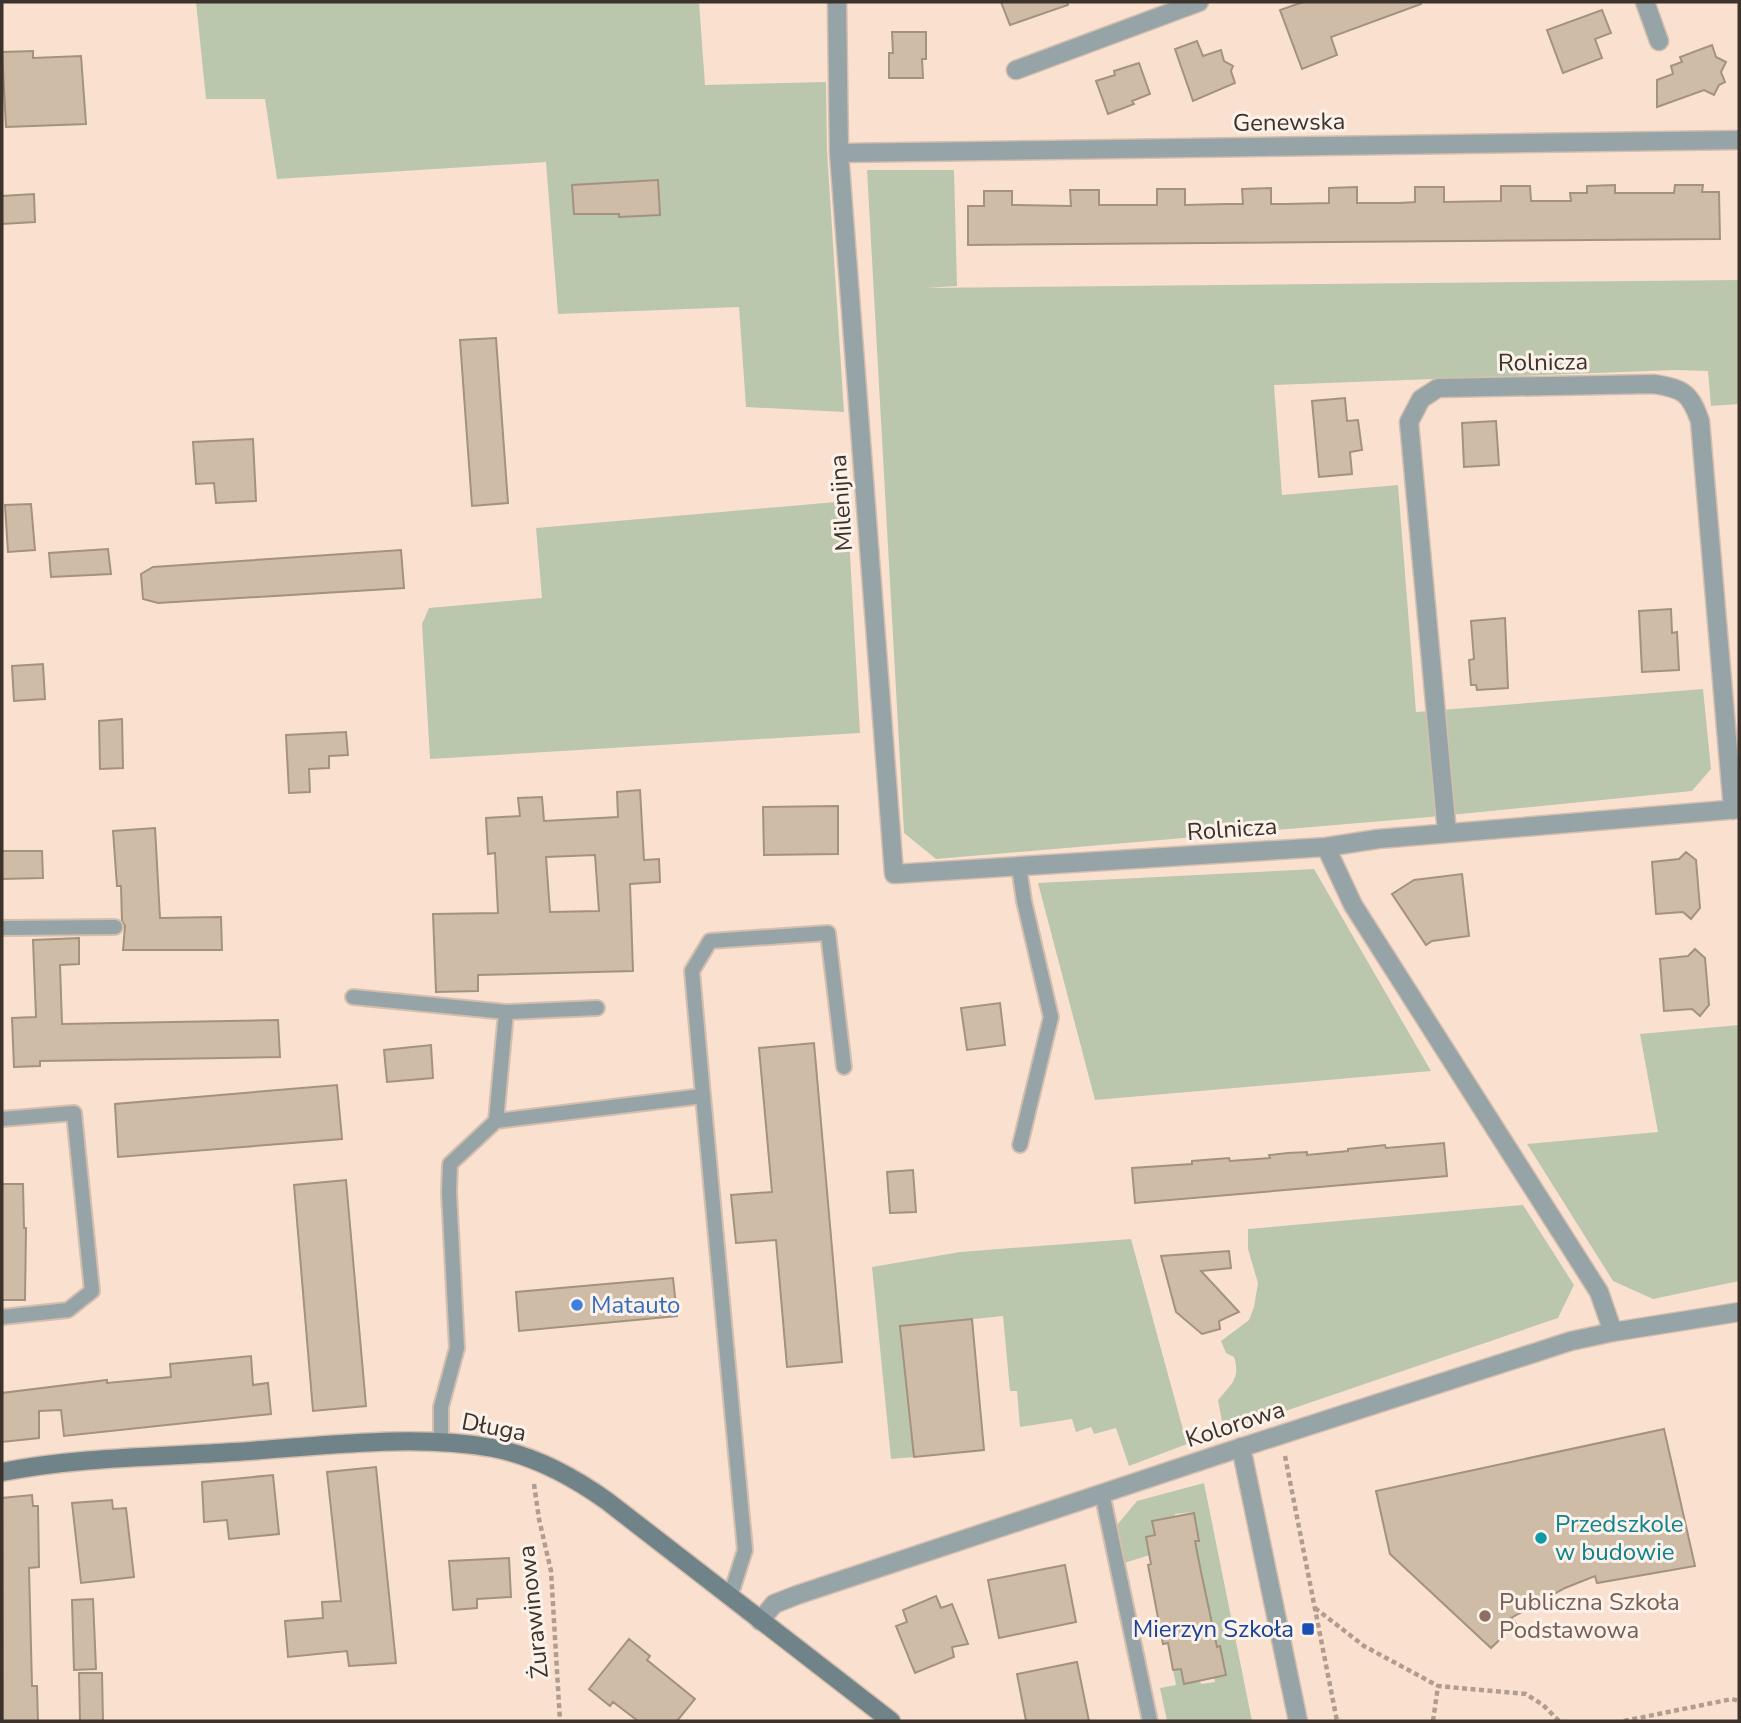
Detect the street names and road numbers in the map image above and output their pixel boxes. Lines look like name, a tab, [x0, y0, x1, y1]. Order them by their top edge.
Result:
street label: Genewska	[1232, 105, 1346, 139]
street label: Rolnicza	[1498, 345, 1588, 379]
street label: Milenijna	[822, 453, 860, 553]
street label: Rolnicza	[1186, 810, 1278, 848]
street label: Kolorowa	[1181, 1393, 1289, 1455]
street label: Długa	[459, 1405, 529, 1449]
street label: Żurawinowa	[510, 1544, 556, 1680]

